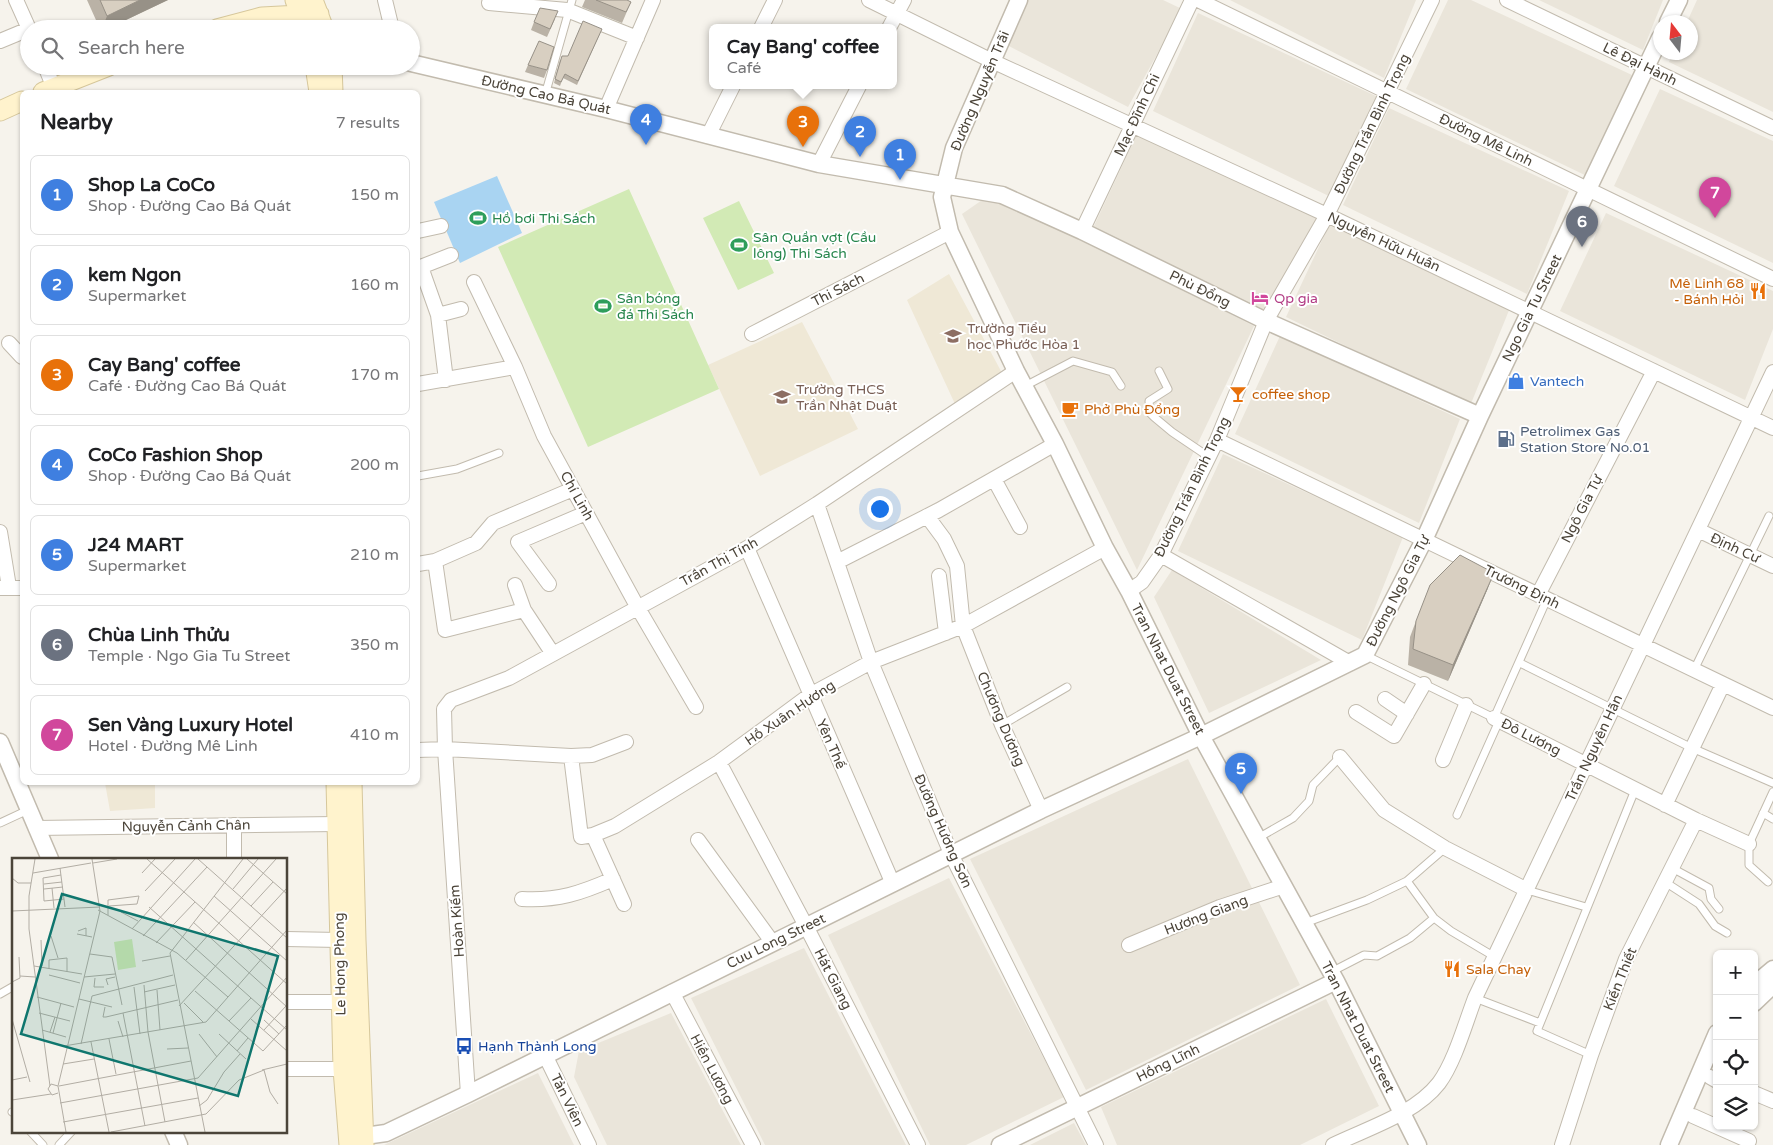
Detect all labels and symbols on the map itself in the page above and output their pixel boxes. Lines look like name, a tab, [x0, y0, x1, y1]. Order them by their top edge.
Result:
north arrow	[1653, 15, 1698, 60]
street label: Đường Nguyễn Trãi	[947, 28, 1013, 154]
street label: Lê Đại Hành	[1600, 39, 1680, 89]
street label: Đường Trần Bình Trọng	[1331, 51, 1413, 197]
street label: Mạc Đĩnh Chi	[1111, 71, 1163, 159]
street label: Đường Cao Bá Quát	[480, 72, 613, 118]
pin: 4	[630, 104, 662, 145]
pin: 3	[787, 106, 819, 147]
street label: Đường Mê Linh	[1436, 110, 1536, 170]
pin: 2	[844, 116, 876, 157]
pin: 1	[884, 139, 916, 180]
pin: 7	[1699, 177, 1731, 218]
pin: 6	[1566, 206, 1598, 247]
sports icon: Hồ bơi Thi Sách	[468, 208, 488, 228]
street label: Nguyễn Hữu Huân	[1325, 208, 1443, 276]
place label: Hồ bơi Thi Sách	[492, 210, 596, 227]
place label: Sân Quần vợt (Cầu lông) Thi Sách	[753, 229, 876, 262]
sports icon: Sân Quần vợt (Cầu lông) Thi Sách	[729, 235, 749, 255]
street label: Ngo Gia Tu Street	[1499, 251, 1566, 365]
street label: Phù Đổng	[1167, 267, 1233, 311]
street label: Thi Sách	[809, 270, 867, 310]
place label: Mê Linh 68 - Bánh Hỏi	[1669, 275, 1744, 308]
restaurant icon: Mê Linh 68 - Bánh Hỏi	[1748, 281, 1768, 301]
hotel icon: Qp gia	[1250, 288, 1270, 308]
place label: Sân bóng đá Thi Sách	[617, 290, 694, 323]
place label: Qp gia	[1274, 290, 1318, 307]
sports icon: Sân bóng đá Thi Sách	[593, 296, 613, 316]
place label: Trường Tiểu học Phước Hòa 1	[967, 320, 1080, 353]
school or university icon: Trường Tiểu học Phước Hòa 1	[943, 326, 963, 346]
shop icon: Vantech	[1506, 371, 1526, 391]
place label: Vantech	[1530, 373, 1584, 390]
place label: Trường THCS Trần Nhật Duật	[796, 381, 898, 414]
bar icon: coffee shop	[1228, 384, 1248, 404]
place label: coffee shop	[1252, 386, 1331, 403]
school or university icon: Trường THCS Trần Nhật Duật	[772, 387, 792, 407]
cafe icon: Phở Phù Đổng	[1060, 399, 1080, 419]
place label: Phở Phù Đổng	[1084, 401, 1180, 418]
street label: Đường Trần Bình Trọng	[1151, 414, 1233, 560]
place label: Petrolimex Gas Station Store No.01	[1520, 423, 1650, 456]
fuel station icon: Petrolimex Gas Station Store No.01	[1496, 429, 1516, 449]
street label: Chí Linh	[556, 468, 598, 524]
street label: Ngô Gia Tự	[1558, 471, 1607, 546]
your location	[867, 496, 893, 522]
street label: Định Cư	[1707, 529, 1764, 567]
street label: Đường Ngô Gia Tự	[1363, 531, 1434, 649]
street label: Trần Thị Tính	[677, 534, 761, 590]
street label: Trương Định	[1481, 561, 1563, 613]
street label: Tran Nhat Duat Street	[1128, 601, 1209, 738]
street label: Chương Dương	[973, 669, 1029, 769]
street label: Hồ Xuân Hương	[742, 677, 838, 749]
street label: Trần Nguyên Hãn	[1562, 692, 1626, 804]
street label: Đô Lương	[1498, 715, 1564, 759]
street label: Yên Thế	[812, 716, 850, 772]
pin: 5	[1225, 753, 1257, 794]
street label: Đường Hương Sơn	[910, 771, 976, 891]
street label: Nguyễn Cảnh Chân	[121, 816, 251, 836]
inset map	[12, 858, 288, 1132]
street label: Hoàn Kiếm	[446, 884, 468, 958]
street label: Hương Giang	[1162, 891, 1250, 939]
street label: Cuu Long Street	[724, 909, 829, 972]
street label: Le Hong Phong	[331, 912, 349, 1016]
street label: Kiến Thiết	[1600, 944, 1641, 1013]
street label: Hát Giang	[810, 945, 856, 1013]
street label: Tran Nhat Duat Street	[1318, 959, 1399, 1096]
restaurant icon: Sala Chay	[1442, 959, 1462, 979]
place label: Sala Chay	[1466, 961, 1531, 978]
street label: Hiền Lương	[687, 1031, 737, 1107]
bus stop icon: Hạnh Thành Long	[454, 1036, 474, 1056]
place label: Hạnh Thành Long	[478, 1038, 597, 1055]
street label: Hồng Lĩnh	[1133, 1040, 1203, 1086]
street label: Tản Viên	[547, 1071, 587, 1129]

